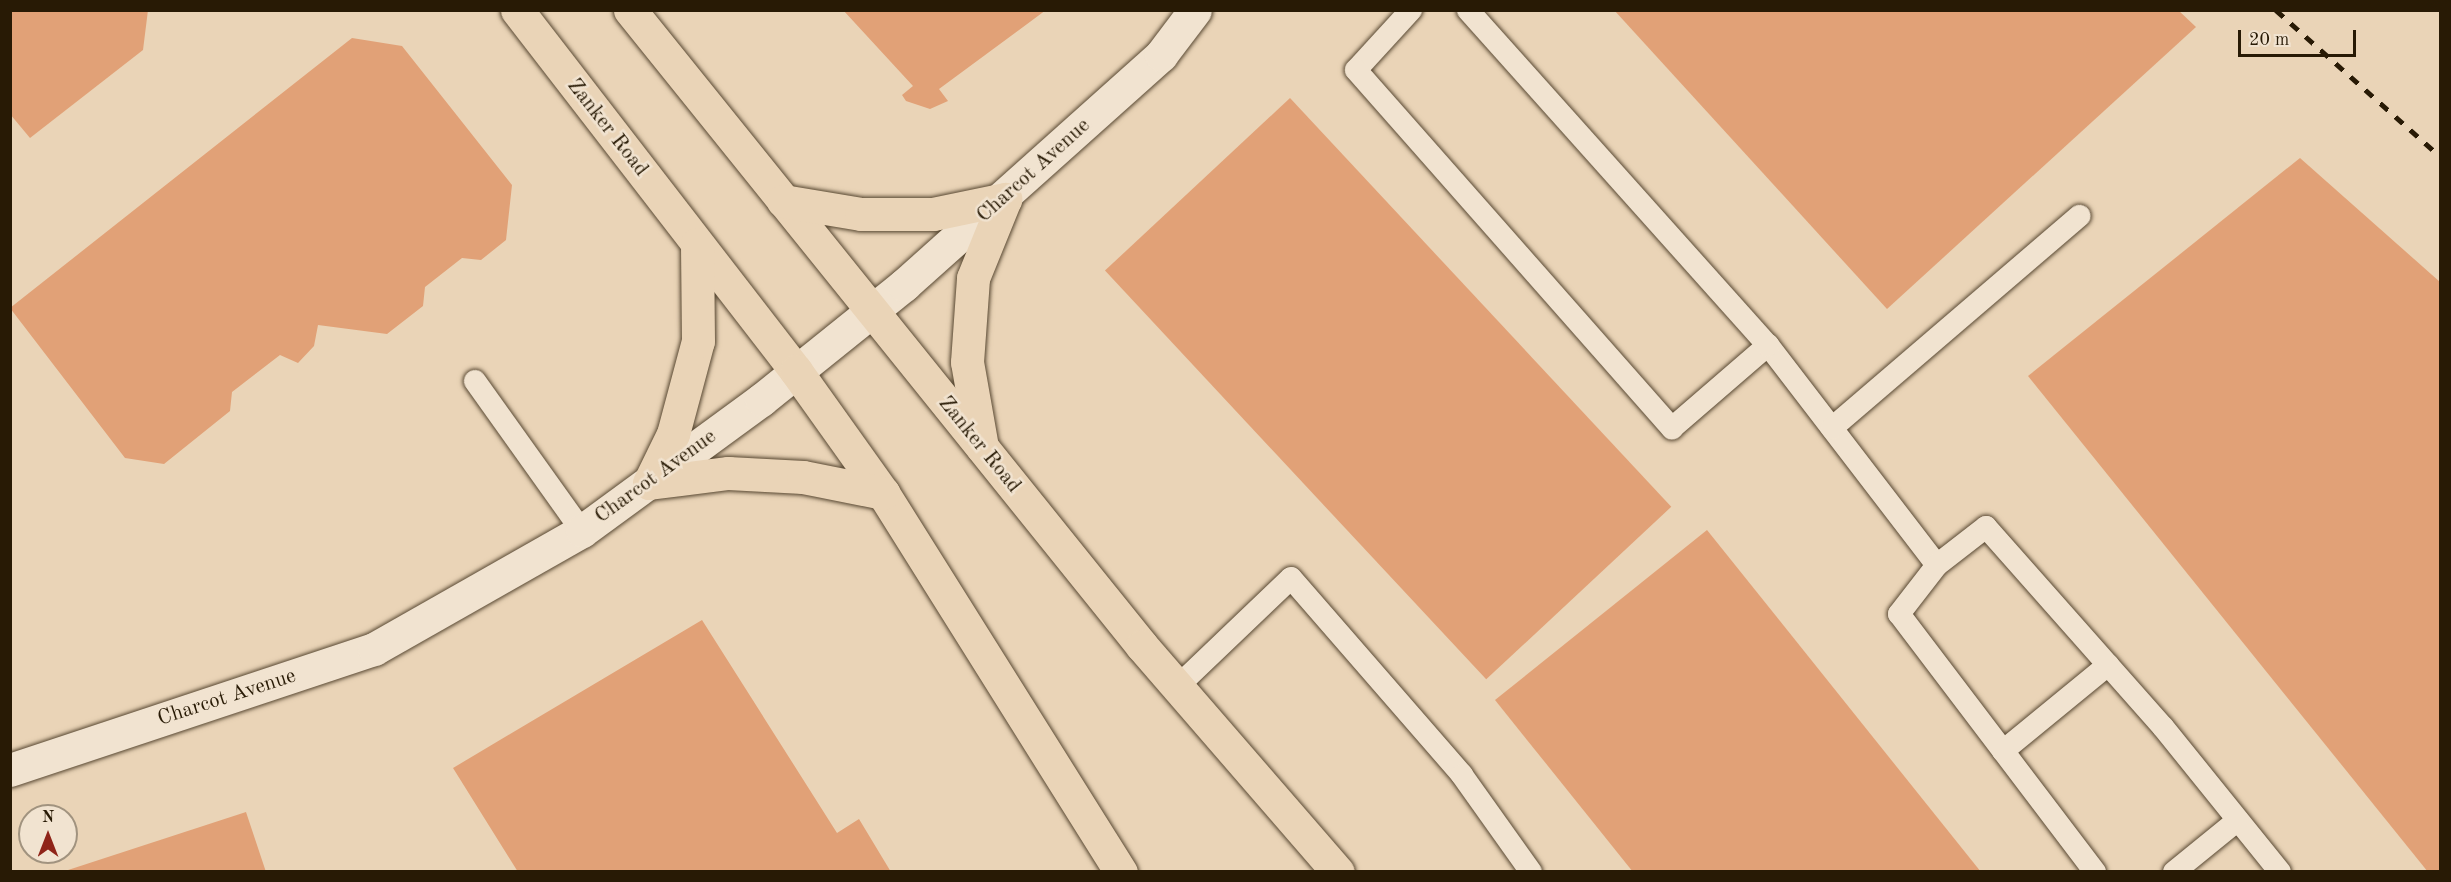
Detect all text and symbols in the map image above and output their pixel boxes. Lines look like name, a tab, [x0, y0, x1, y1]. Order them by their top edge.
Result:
scale bar	[2241, 18, 2360, 56]
text: 20 m	[2249, 31, 2289, 49]
street label: Zanker Road	[561, 74, 653, 182]
street label: Charcot Avenue	[972, 113, 1096, 229]
street label: Zanker Road	[932, 392, 1026, 498]
street label: Charcot Avenue	[590, 424, 722, 530]
street label: Charcot Avenue	[155, 664, 299, 732]
north arrow	[18, 804, 78, 864]
text: N	[42, 810, 54, 826]

